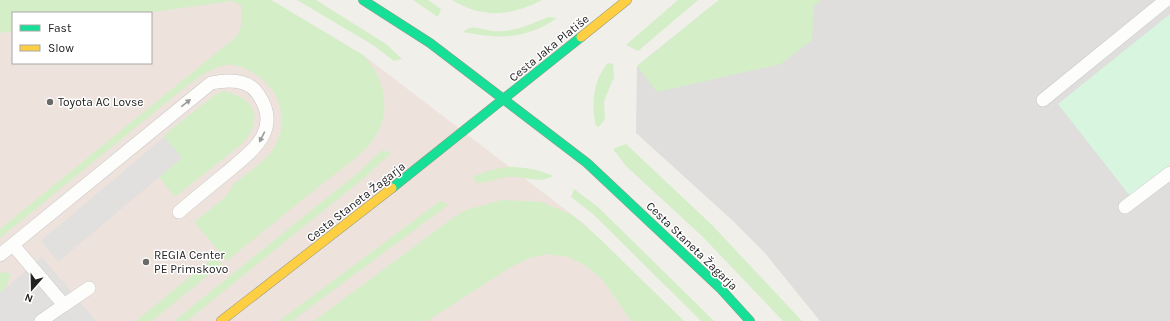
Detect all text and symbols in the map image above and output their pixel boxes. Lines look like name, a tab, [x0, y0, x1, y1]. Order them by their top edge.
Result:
legend	[12, 12, 152, 64]
street label: Cesta Jaka Platiše	[506, 12, 592, 84]
text: Fast	[48, 21, 72, 35]
text: Slow	[48, 41, 74, 55]
place label: Toyota AC Lovse	[58, 95, 144, 109]
marker: Toyota AC Lovse	[45, 97, 55, 107]
one-way arrow	[180, 98, 191, 107]
one-way arrow	[259, 131, 265, 142]
street label: Cesta Staneta Žagarja	[303, 158, 408, 245]
street label: Cesta Staneta Žagarja	[643, 198, 741, 293]
place label: REGIA Center PE Primskovo	[154, 248, 228, 276]
marker: REGIA Center PE Primskovo	[141, 257, 151, 267]
north arrow	[12, 269, 52, 309]
text: N	[23, 290, 35, 305]

